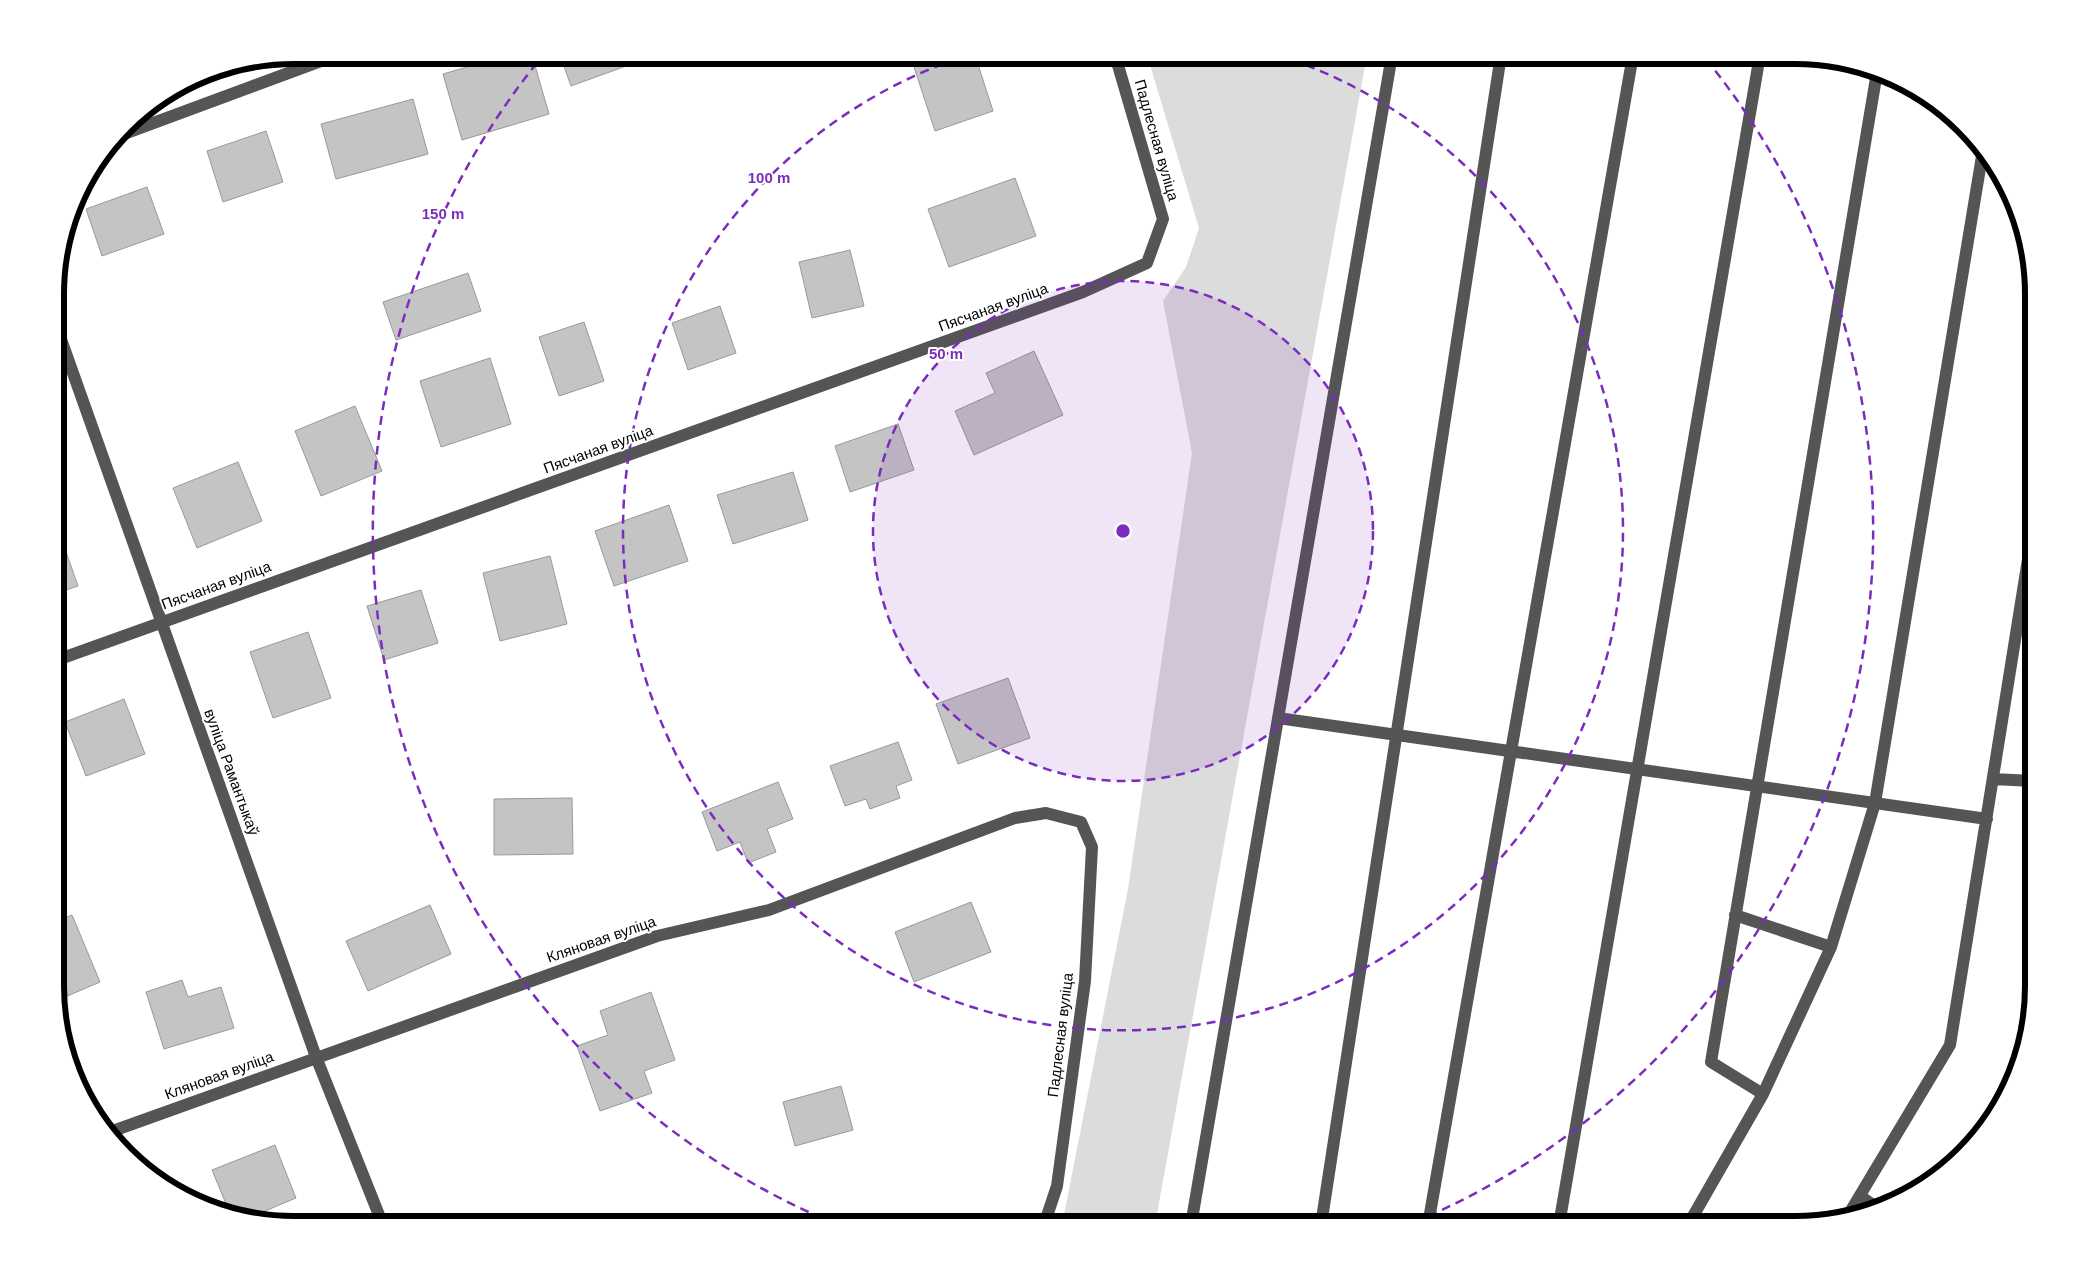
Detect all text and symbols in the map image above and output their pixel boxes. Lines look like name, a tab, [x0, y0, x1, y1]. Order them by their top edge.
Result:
street label: Падлесная вуліца	[1132, 77, 1183, 203]
text: 100 m	[748, 169, 790, 186]
text: 150 m	[422, 205, 464, 222]
street label: Пясчаная вуліца	[936, 279, 1051, 335]
text: 50 m	[929, 345, 963, 362]
street label: Пясчаная вуліца	[541, 421, 656, 477]
centre of rings	[1114, 522, 1132, 540]
street label: Пясчаная вуліца	[159, 557, 274, 613]
street label: вуліца Рамантыкаў	[201, 707, 263, 838]
street label: Кляновая вуліца	[544, 912, 659, 966]
street label: Падлесная вуліца	[1044, 971, 1076, 1098]
street label: Кляновая вуліца	[162, 1047, 276, 1103]

